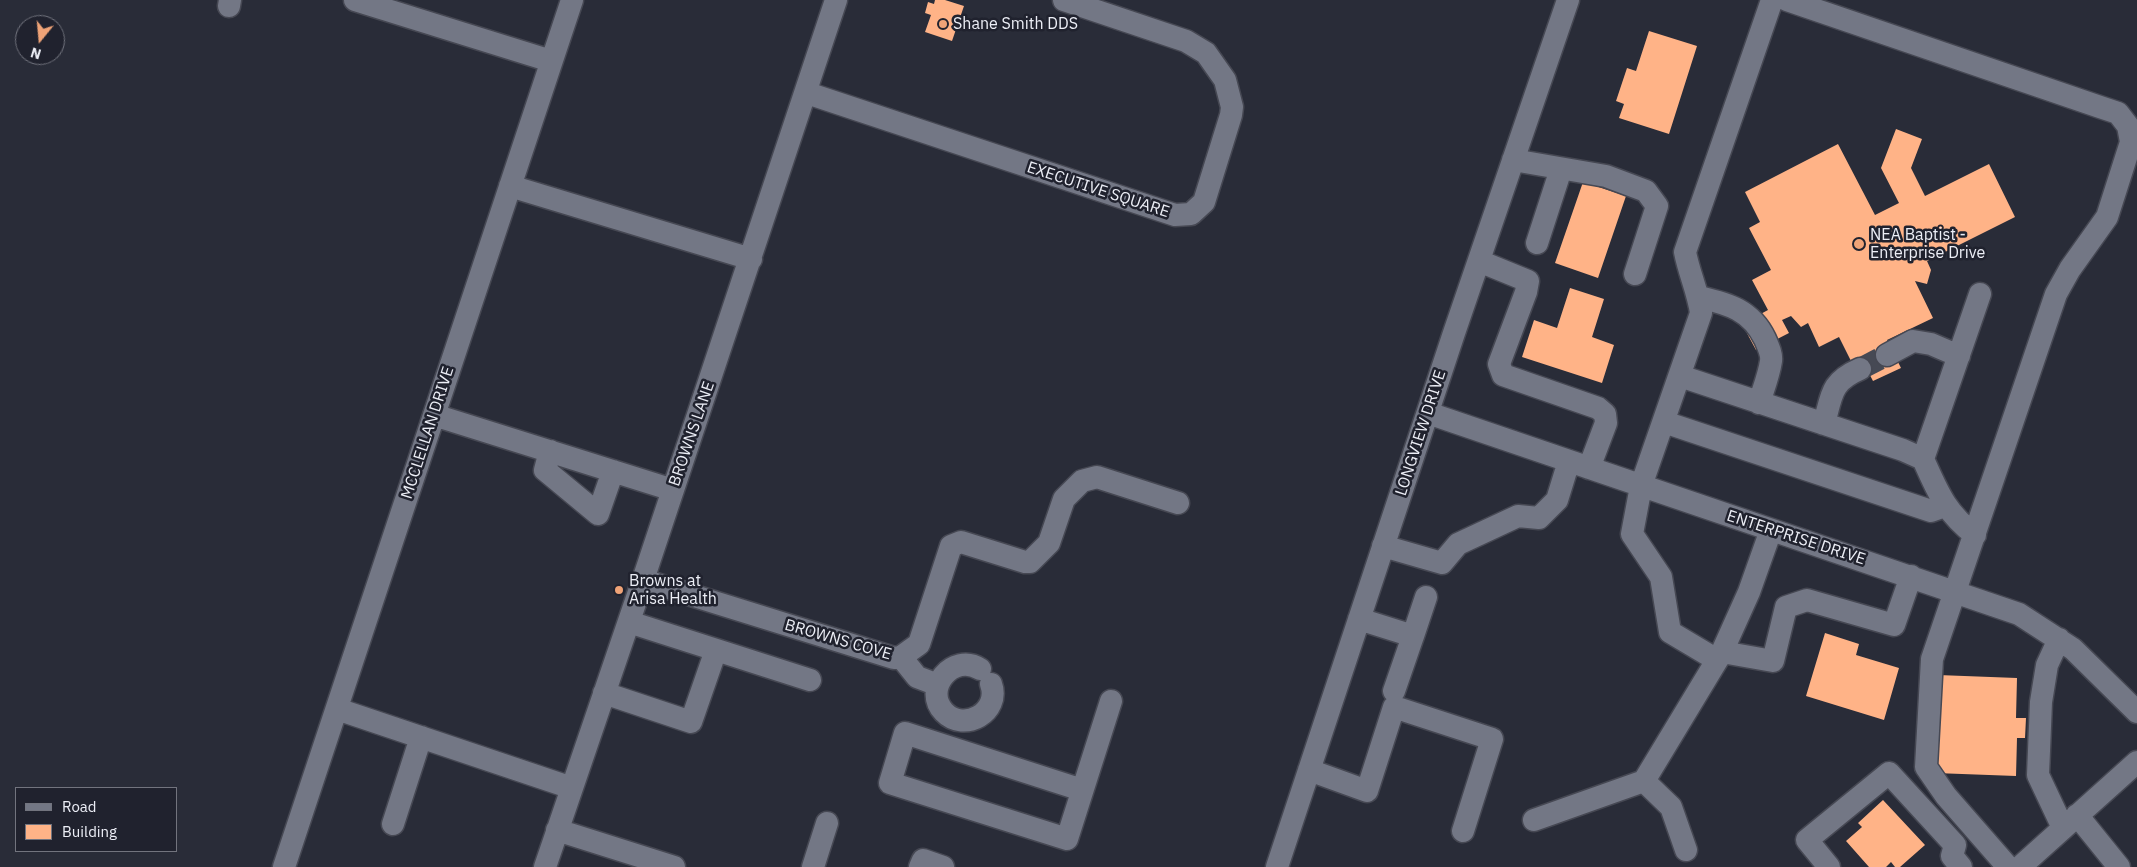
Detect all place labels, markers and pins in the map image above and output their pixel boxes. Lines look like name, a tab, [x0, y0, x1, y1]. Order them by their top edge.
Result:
place label: Shane Smith DDS	[953, 14, 1078, 34]
marker: Shane Smith DDS	[937, 18, 949, 30]
place label: NEA Baptist - Enterprise Drive	[1870, 225, 1985, 263]
marker: NEA Baptist - Enterprise Drive	[1852, 237, 1866, 251]
place label: Browns at Arisa Health	[629, 571, 717, 609]
marker: Browns at Arisa Health	[613, 584, 625, 596]

